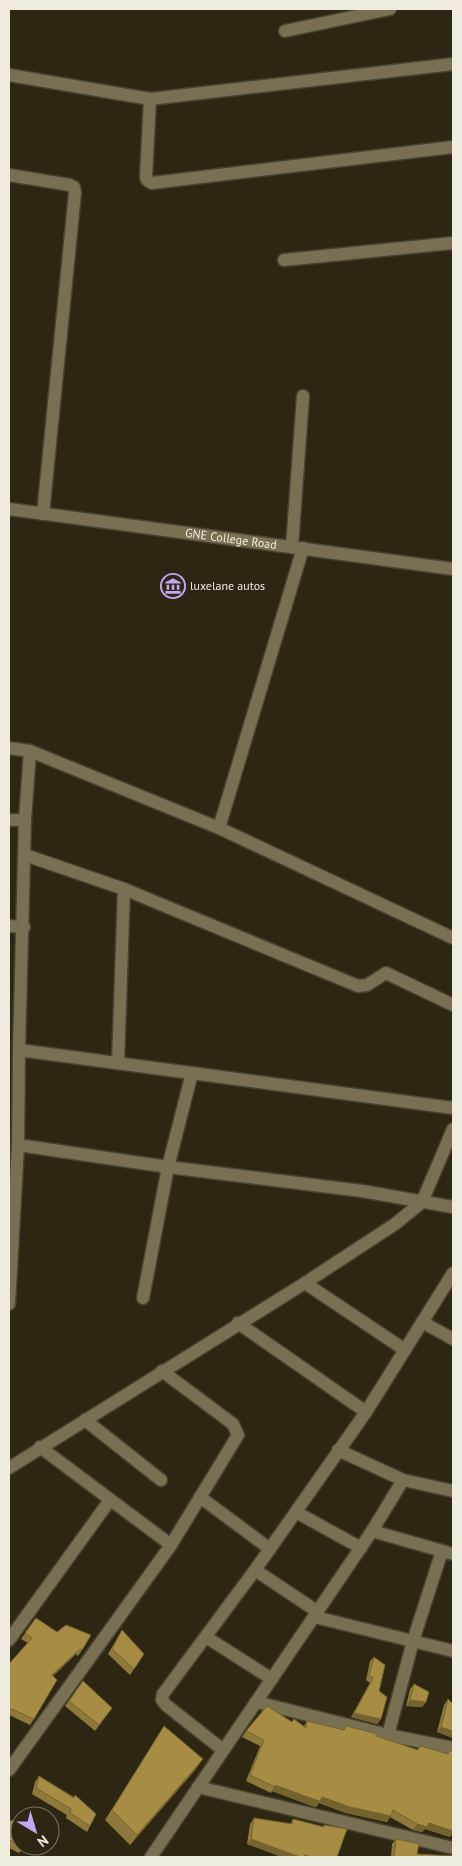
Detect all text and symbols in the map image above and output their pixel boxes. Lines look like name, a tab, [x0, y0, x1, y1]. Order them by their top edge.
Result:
street label: GNE College Road	[184, 525, 278, 552]
museum icon: luxelane autos	[160, 573, 186, 599]
place label: luxelane autos	[190, 578, 265, 593]
north arrow	[10, 1806, 60, 1856]
text: N	[34, 1831, 52, 1851]

